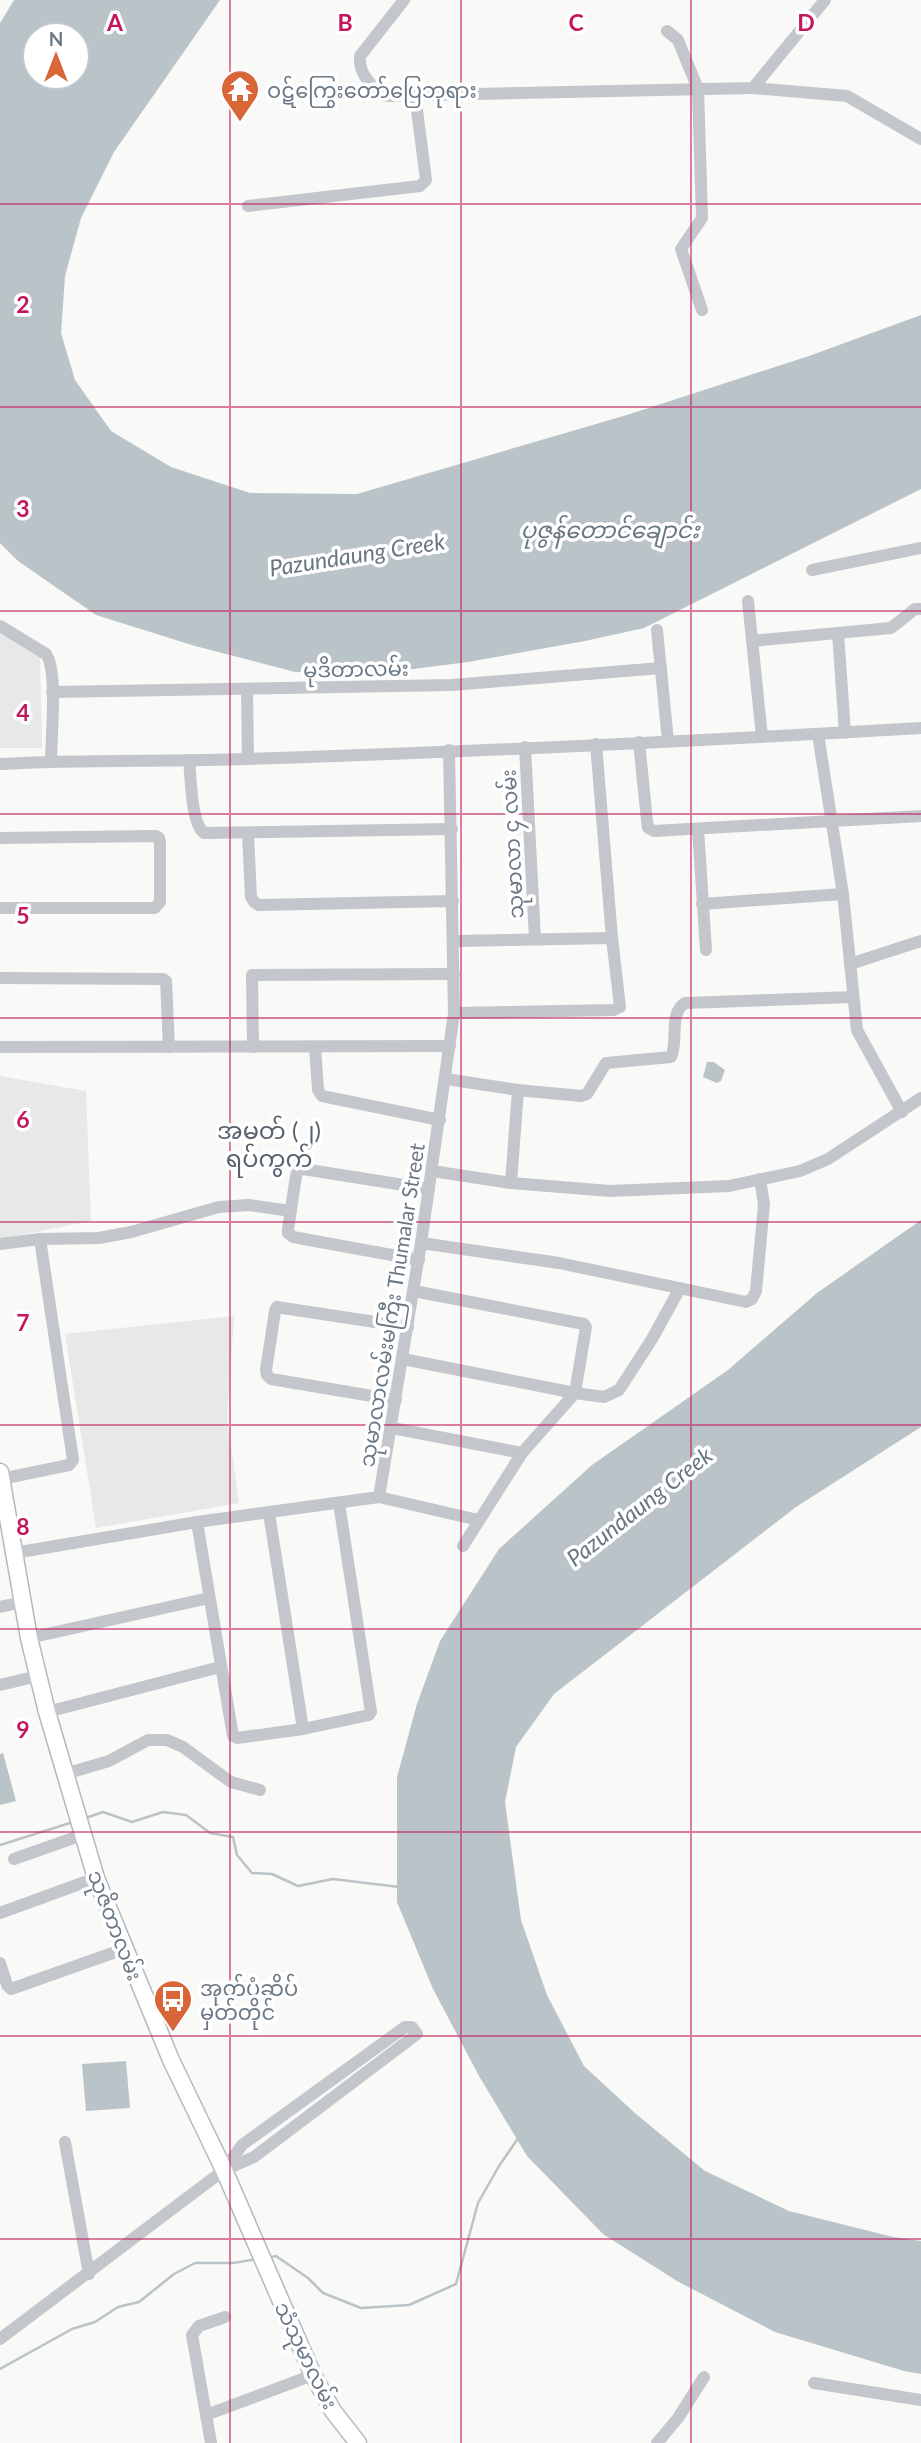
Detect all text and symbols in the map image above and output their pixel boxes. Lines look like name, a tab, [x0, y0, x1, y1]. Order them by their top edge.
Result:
text: A	[106, 8, 124, 36]
text: B	[337, 8, 353, 36]
text: C	[568, 8, 584, 36]
text: D	[797, 8, 815, 36]
north arrow	[21, 21, 91, 91]
text: N	[49, 27, 63, 50]
temple icon: ဝဋ်ကြွေးတော်ပြေဘုရား	[219, 68, 261, 123]
place label: ဝဋ်ကြွေးတော်ပြေဘုရား	[267, 75, 477, 108]
text: 2	[16, 290, 30, 318]
text: 3	[16, 494, 30, 522]
water label: ပုဇွန်တောင်ချောင်း	[521, 514, 701, 549]
water label: Pazundaung Creek	[267, 526, 448, 582]
street label: မုဒိတာလမ်း	[303, 653, 409, 687]
text: 4	[16, 698, 30, 726]
street label: သုမာလာ ၄ လမ်း	[493, 768, 533, 919]
text: 5	[16, 901, 30, 929]
text: 6	[16, 1105, 30, 1133]
district label: အမှတ် (၂) ရပ်ကွက်	[217, 1115, 321, 1178]
street label: သုမာလာလမ်းမကြီး Thumalar Street	[351, 1140, 435, 1470]
text: 7	[16, 1308, 30, 1336]
water label: Pazundaung Creek	[561, 1440, 718, 1572]
text: 8	[16, 1512, 30, 1540]
text: 9	[16, 1715, 30, 1743]
street label: သုဇိတာလမ်း	[78, 1866, 150, 1986]
place label: အုတ်ပုံဆိပ် မှတ်တိုင်	[200, 1973, 298, 2030]
bus stop icon: အုတ်ပုံဆိပ် မှတ်တိုင်	[152, 1978, 194, 2033]
street label: သံသုမာလမ်း	[265, 2296, 346, 2415]

